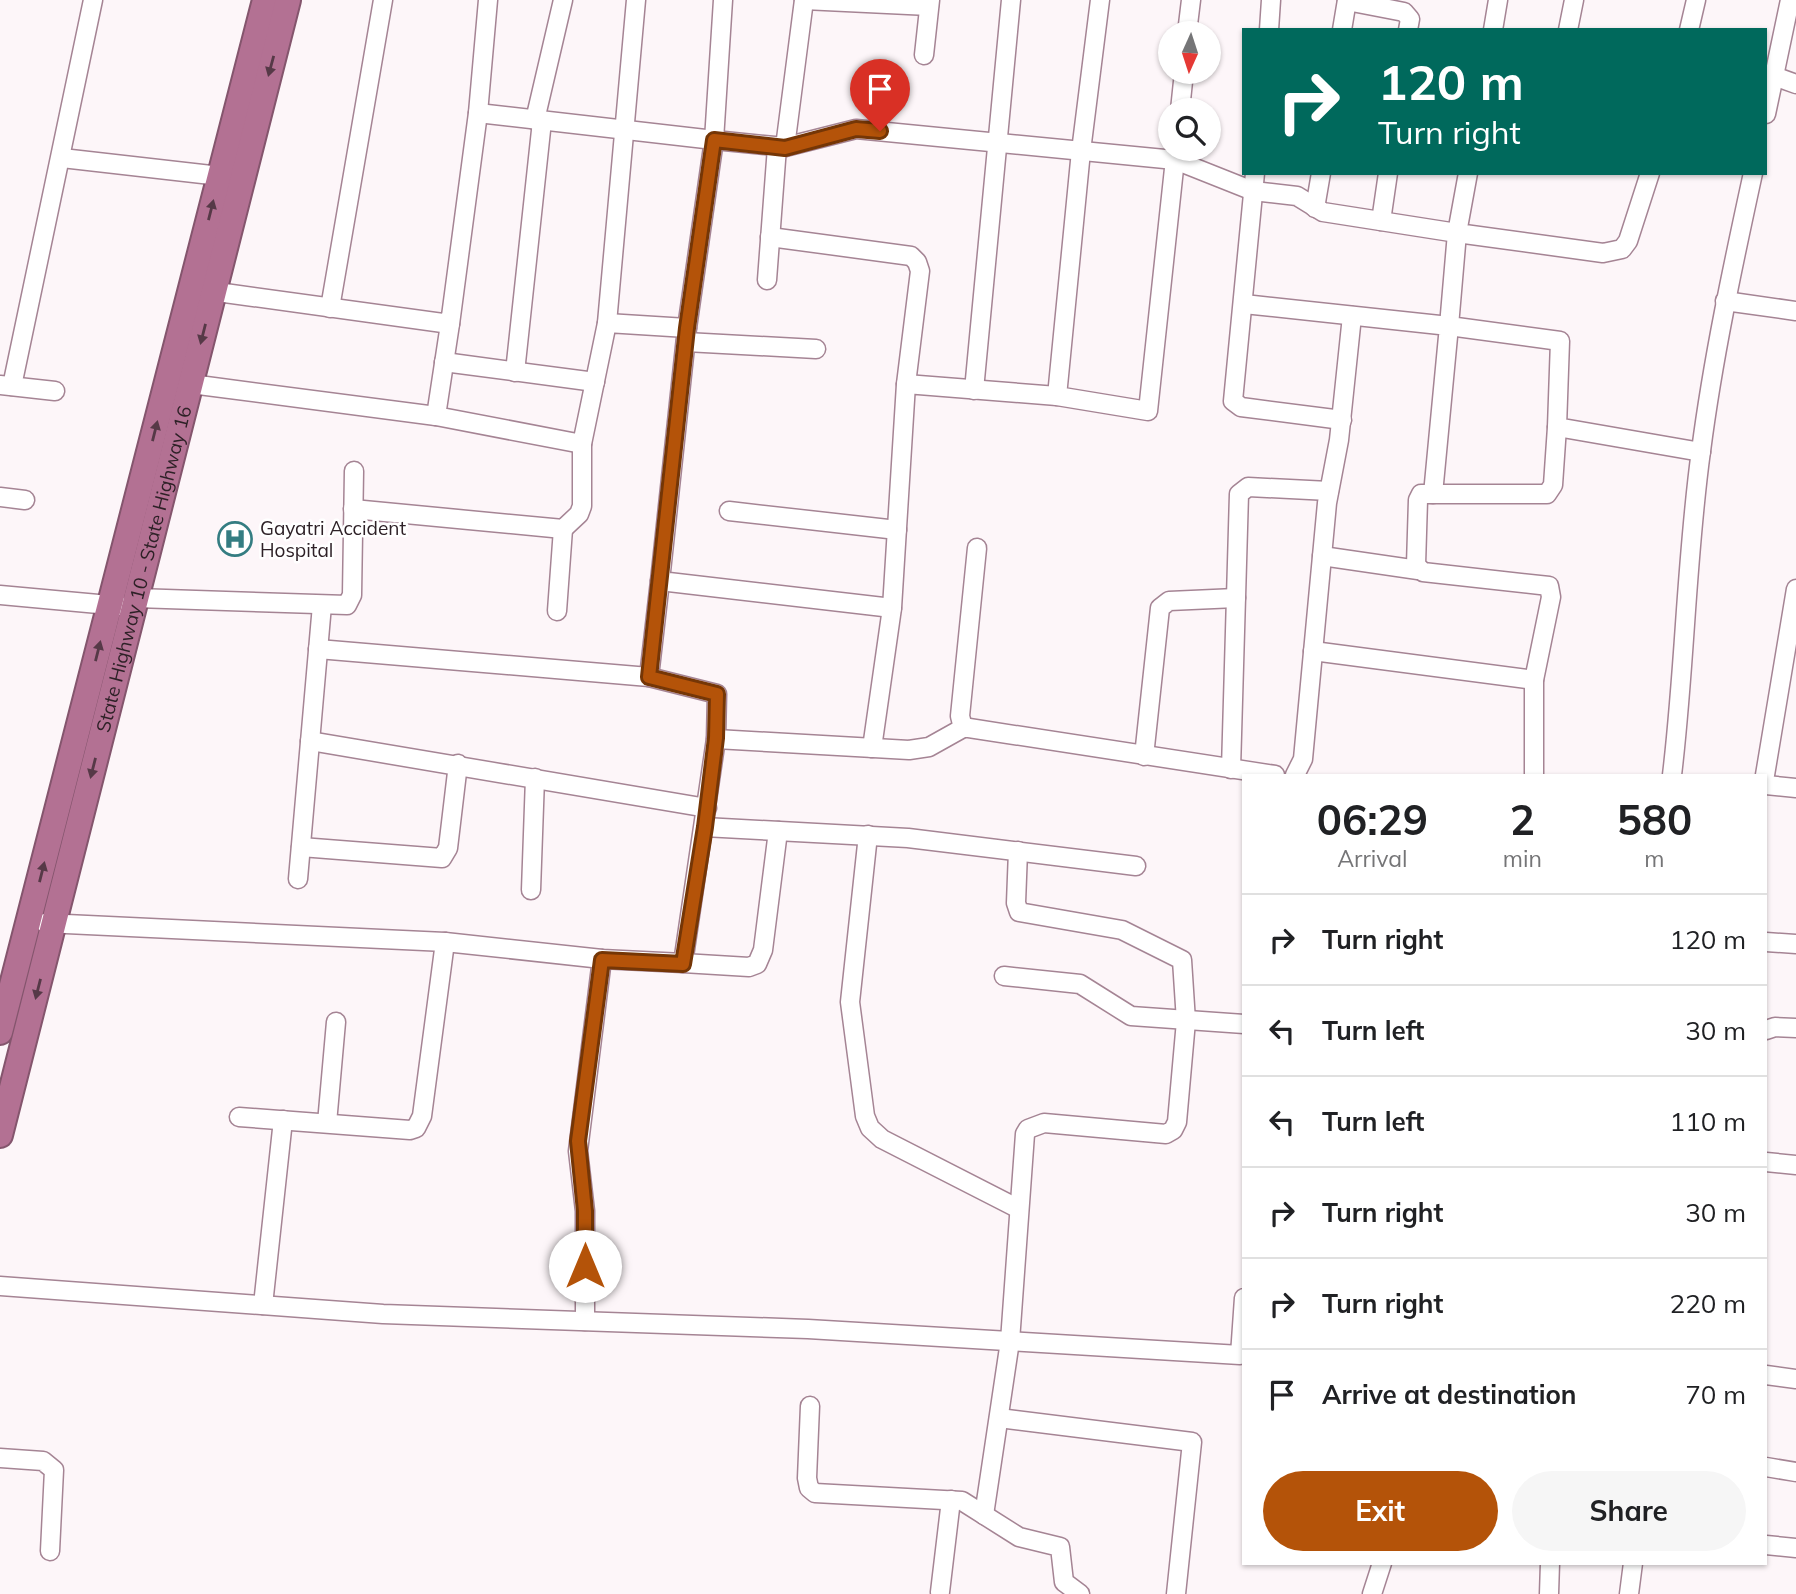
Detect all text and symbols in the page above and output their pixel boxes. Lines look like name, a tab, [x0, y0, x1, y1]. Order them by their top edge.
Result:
north arrow	[1158, 21, 1222, 84]
map controls	[1158, 21, 1221, 161]
text: 120 m	[1378, 51, 1524, 112]
one-way arrow	[265, 55, 276, 77]
icon: right	[1263, 56, 1354, 147]
pin	[850, 59, 910, 131]
icon: arrive	[861, 70, 899, 108]
button: search	[1158, 98, 1221, 161]
text: Turn right	[1378, 112, 1521, 152]
one-way arrow	[206, 199, 217, 221]
one-way arrow	[197, 323, 208, 345]
street label: State Highway 10 - State Highway 16	[91, 403, 197, 735]
one-way arrow	[150, 420, 161, 442]
place label: Gayatri Accident Hospital	[260, 516, 406, 562]
hospital icon: Gayatri Accident Hospital	[216, 520, 254, 558]
one-way arrow	[93, 640, 104, 662]
one-way arrow	[87, 758, 98, 780]
text: 06:29	[1317, 793, 1428, 846]
text: 2	[1510, 793, 1535, 846]
text: 580	[1617, 793, 1692, 846]
text: Arrival	[1337, 844, 1408, 873]
text: min	[1503, 844, 1542, 873]
text: m	[1644, 844, 1665, 873]
one-way arrow	[37, 860, 48, 882]
icon: right	[1263, 921, 1301, 959]
text: Turn right	[1322, 923, 1443, 956]
text: 120 m	[1670, 923, 1746, 956]
one-way arrow	[32, 978, 43, 1000]
icon: left	[1263, 1012, 1301, 1050]
text: Turn left	[1322, 1014, 1424, 1047]
text: 30 m	[1685, 1014, 1746, 1047]
icon: left	[1263, 1103, 1301, 1141]
text: Turn left	[1322, 1105, 1424, 1138]
text: 110 m	[1670, 1105, 1746, 1138]
icon: right	[1263, 1194, 1301, 1232]
text: Turn right	[1322, 1196, 1443, 1229]
text: 30 m	[1685, 1196, 1746, 1229]
position arrow	[548, 1229, 622, 1303]
icon: right	[1263, 1285, 1301, 1323]
text: Turn right	[1322, 1287, 1443, 1320]
text: 220 m	[1670, 1287, 1746, 1320]
icon: arrive	[1263, 1376, 1301, 1414]
text: Arrive at destination	[1322, 1378, 1577, 1411]
text: 70 m	[1685, 1378, 1746, 1411]
button: Exit	[1263, 1471, 1498, 1551]
button: Share	[1512, 1471, 1746, 1551]

